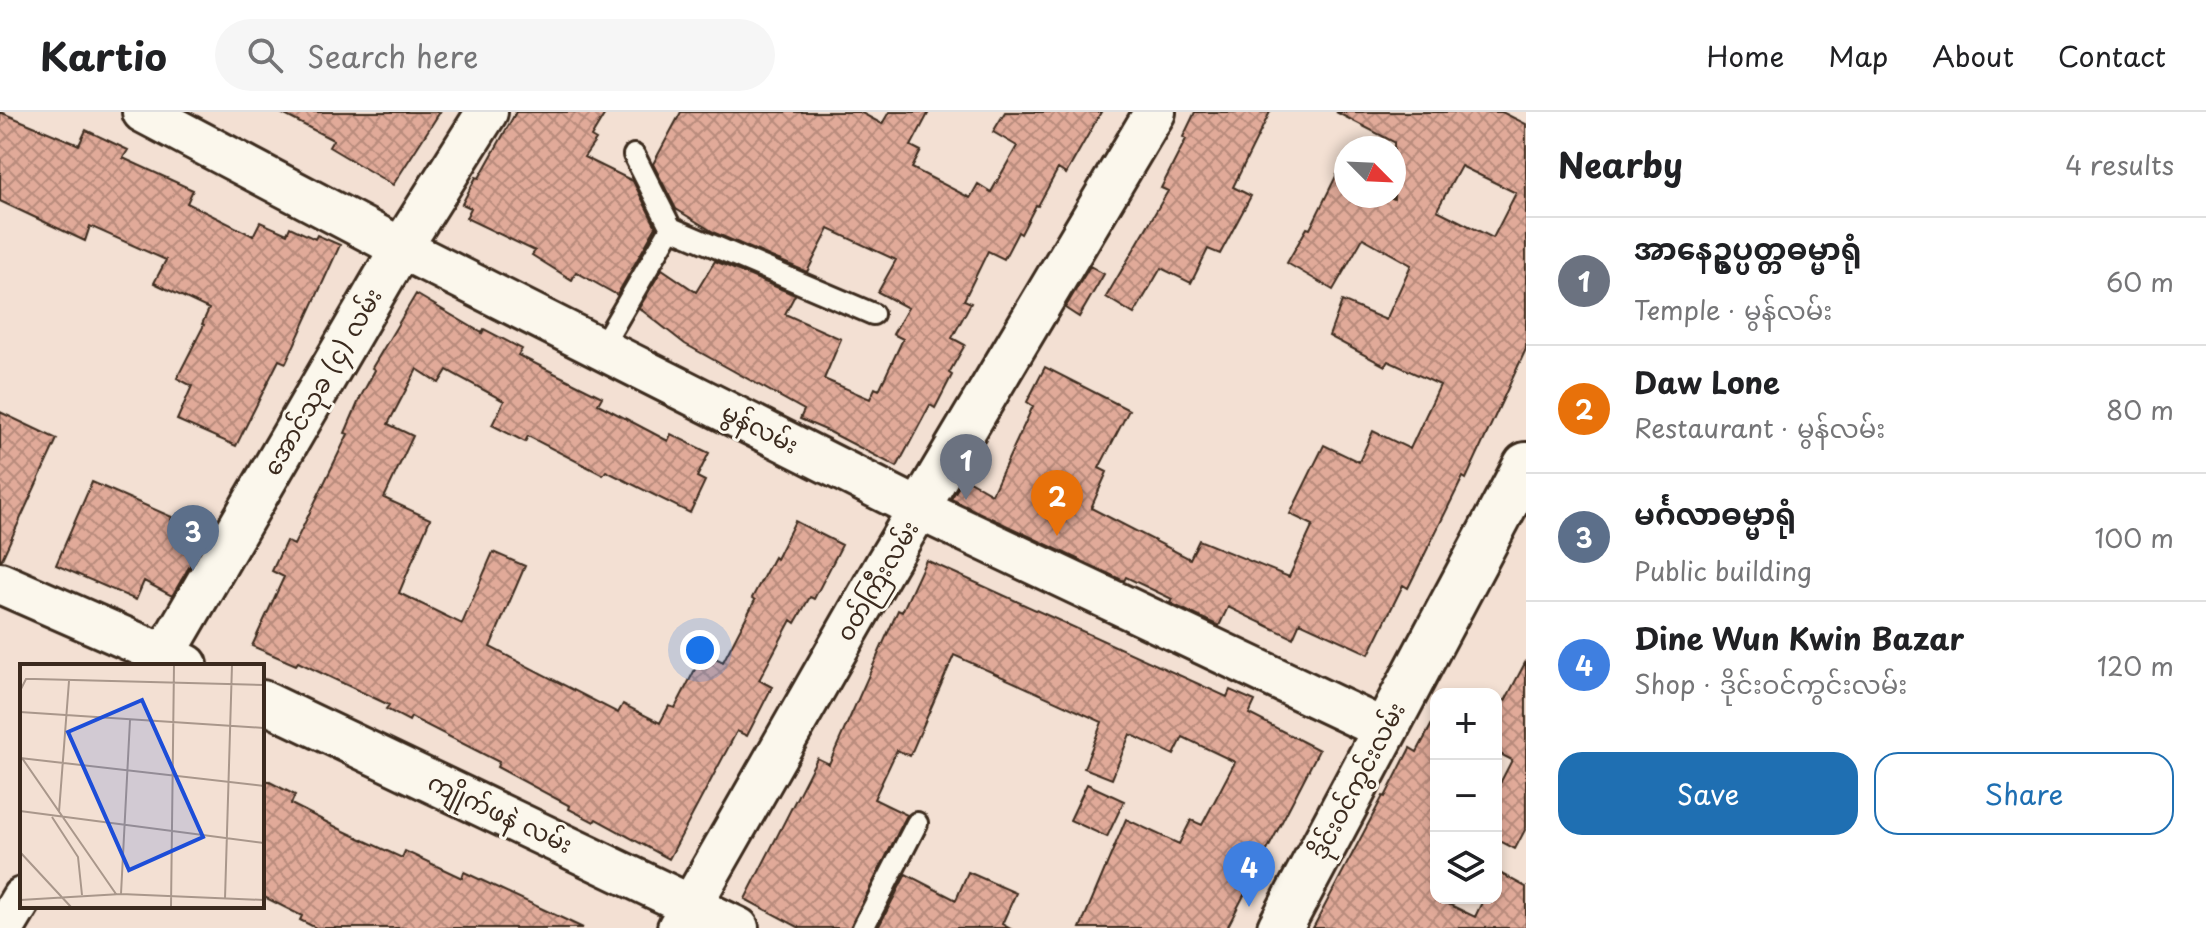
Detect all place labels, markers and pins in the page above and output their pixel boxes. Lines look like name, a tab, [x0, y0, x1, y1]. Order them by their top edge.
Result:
pin: 1	[940, 434, 992, 500]
pin: 2	[1031, 470, 1083, 536]
pin: 3	[167, 505, 219, 571]
pin: 4	[1223, 841, 1275, 907]

